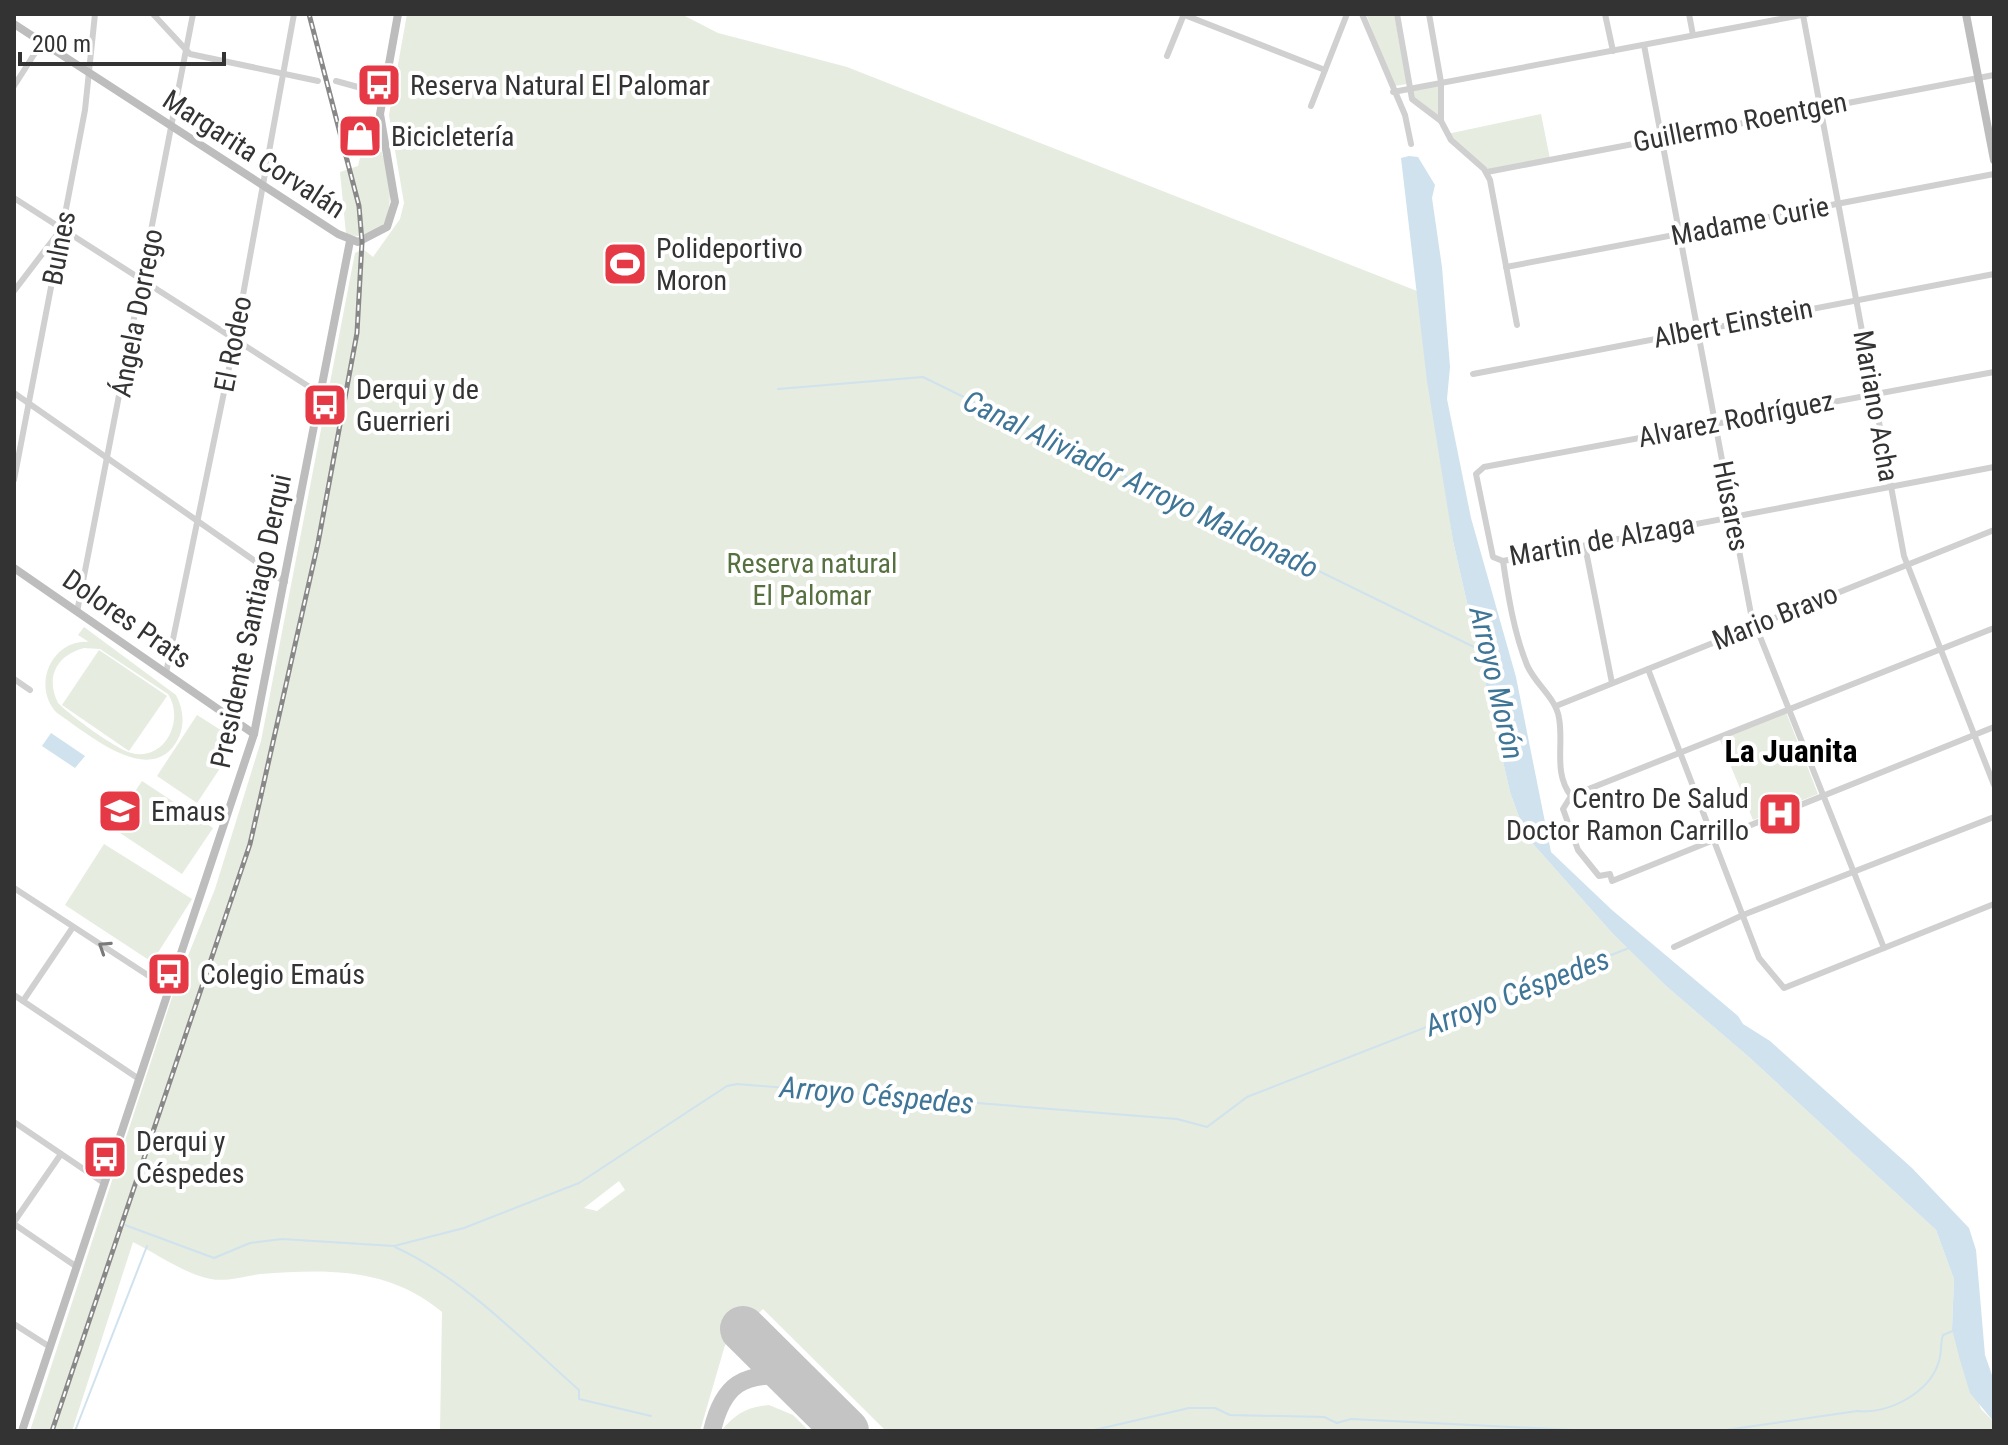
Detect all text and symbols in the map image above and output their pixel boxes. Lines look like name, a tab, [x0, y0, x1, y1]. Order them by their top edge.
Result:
scale bar	[20, 16, 224, 66]
text: 200 m	[32, 30, 91, 58]
bus stop icon: Reserva Natural El Palomar	[355, 61, 403, 109]
place label: Reserva Natural El Palomar	[410, 69, 710, 102]
street label: Margarita Corvalán	[157, 83, 351, 225]
street label: Guillermo Roentgen	[1630, 85, 1850, 159]
shop icon: Bicicletería	[336, 112, 384, 160]
place label: Bicicletería	[391, 120, 515, 153]
street label: Madame Curie	[1668, 190, 1832, 252]
street label: Bulnes	[36, 208, 82, 288]
street label: Ángela Dorrego	[105, 226, 169, 400]
place label: Polideportivo Moron	[656, 232, 803, 297]
sports icon: Polideportivo Moron	[601, 240, 649, 288]
street label: Albert Einstein	[1651, 291, 1815, 355]
street label: El Rodeo	[208, 293, 258, 395]
street label: Mariano Acha	[1846, 328, 1906, 484]
place label: Derqui y de Guerrieri	[356, 373, 479, 438]
bus stop icon: Derqui y de Guerrieri	[301, 381, 349, 429]
water label: Canal Aliviador Arroyo Maldonado	[958, 383, 1324, 585]
street label: Alvarez Rodríguez	[1635, 384, 1837, 454]
street label: Húsares	[1706, 458, 1756, 554]
street label: Presidente Santiago Derqui	[204, 471, 298, 771]
street label: Martin de Alzaga	[1507, 507, 1697, 573]
park label: Reserva natural El Palomar	[727, 547, 897, 612]
street label: Dolores Prats	[56, 563, 198, 675]
street label: Mario Bravo	[1707, 577, 1843, 657]
water label: Arroyo Morón	[1462, 602, 1532, 763]
district label: La Juanita	[1725, 732, 1857, 770]
place label: Centro De Salud Doctor Ramon Carrillo	[1506, 782, 1749, 847]
school or university icon: Emaus	[96, 787, 144, 835]
hospital icon: Centro De Salud Doctor Ramon Carrillo	[1756, 790, 1804, 838]
place label: Emaus	[151, 795, 226, 828]
one-way arrow	[98, 941, 113, 956]
water label: Arroyo Céspedes	[1419, 941, 1614, 1044]
bus stop icon: Colegio Emaús	[145, 950, 193, 998]
place label: Colegio Emaús	[200, 958, 365, 991]
water label: Arroyo Céspedes	[778, 1069, 975, 1121]
place label: Derqui y Céspedes	[136, 1125, 245, 1190]
bus stop icon: Derqui y Céspedes	[81, 1133, 129, 1181]

